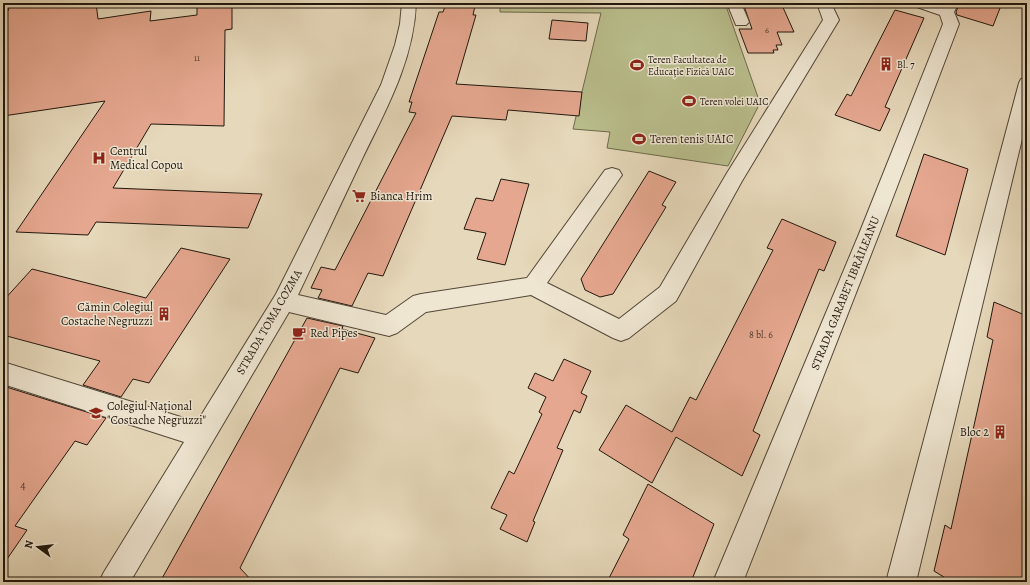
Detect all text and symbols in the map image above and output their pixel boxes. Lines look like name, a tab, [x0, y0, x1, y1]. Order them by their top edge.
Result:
house number: 6	[765, 24, 769, 36]
house number: 11	[194, 52, 200, 64]
place label: Teren Facultatea de Educație Fizică UAIC	[648, 53, 734, 78]
building icon: Bl. 7	[878, 56, 894, 72]
sports icon: Teren Facultatea de Educație Fizică UAIC	[629, 57, 645, 73]
place label: Bl. 7	[897, 58, 915, 71]
sports icon: Teren volei UAIC	[681, 93, 697, 109]
place label: Teren volei UAIC	[700, 95, 768, 108]
sports icon: Teren tenis UAIC	[631, 131, 647, 147]
place label: Teren tenis UAIC	[650, 131, 733, 147]
place label: Centrul Medical Copou	[110, 143, 184, 173]
hospital icon: Centrul Medical Copou	[91, 150, 107, 166]
supermarket icon: Bianca Hrim	[351, 188, 367, 204]
place label: Bianca Hrim	[370, 188, 432, 204]
street label: STRADA GARABET IBRĂILEANU	[807, 214, 883, 372]
street label: STRADA TOMA COZMA	[232, 266, 306, 377]
place label: Cămin Colegiul Costache Negruzzi	[61, 299, 153, 329]
building icon: Cămin Colegiul Costache Negruzzi	[156, 306, 172, 322]
cafe icon: Red Pipes	[291, 325, 307, 341]
place label: Red Pipes	[310, 325, 358, 341]
house number: 8 bl. 6	[749, 328, 773, 341]
place label: Colegiul Național "Costache Negruzzi"	[107, 398, 207, 428]
school or university icon: Colegiul Național "Costache Negruzzi"	[88, 405, 104, 421]
place label: Bloc 2	[960, 424, 989, 440]
building icon: Bloc 2	[992, 424, 1008, 440]
house number: 4	[20, 477, 26, 493]
north arrow	[18, 527, 58, 567]
text: N	[21, 539, 37, 550]

